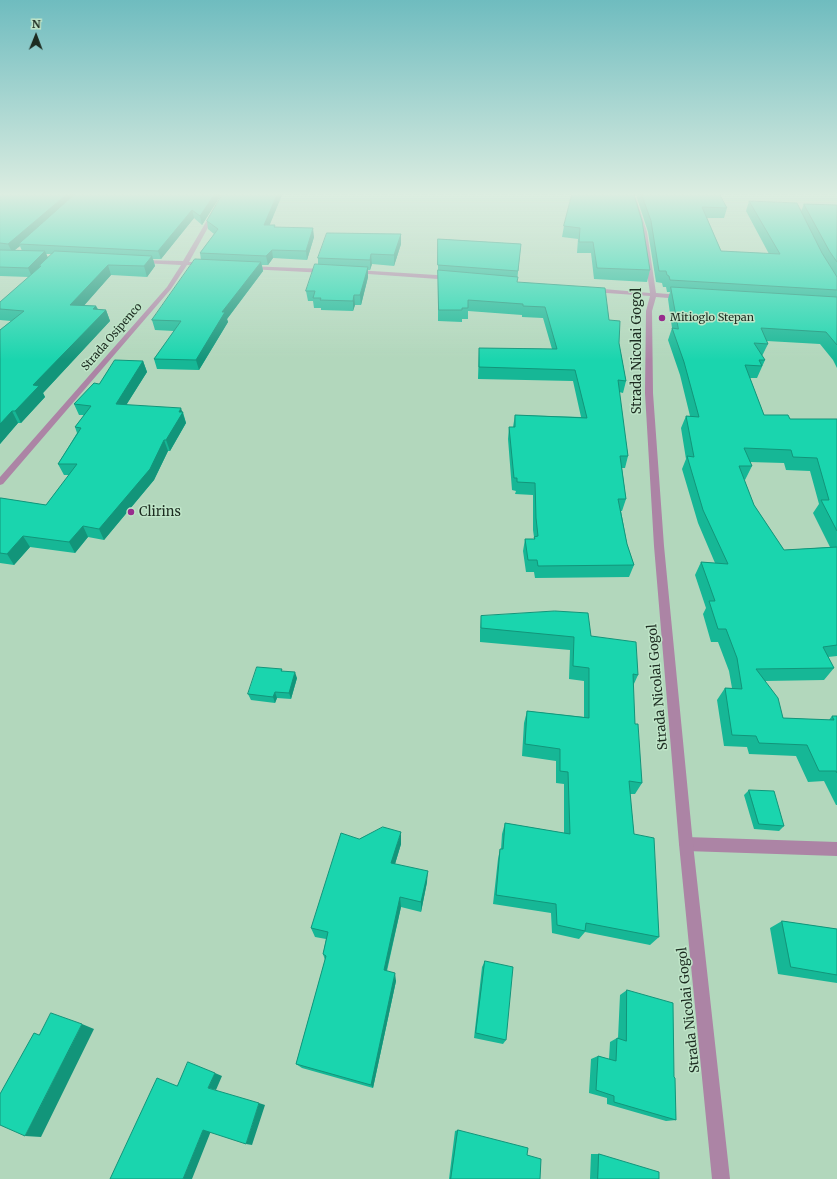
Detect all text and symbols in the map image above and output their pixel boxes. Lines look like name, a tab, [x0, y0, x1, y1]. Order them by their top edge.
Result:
north arrow	[16, 16, 56, 56]
text: N	[32, 17, 41, 31]
street label: Strada Nicolai Gogol	[629, 288, 645, 414]
street label: Strada Osipenco	[79, 300, 145, 374]
place label: Mitioglo Stepan	[670, 311, 754, 325]
marker: Mitioglo Stepan	[657, 313, 667, 323]
place label: Clirins	[139, 504, 181, 520]
marker: Clirins	[126, 507, 136, 517]
street label: Strada Nicolai Gogol	[645, 623, 671, 751]
street label: Strada Nicolai Gogol	[675, 946, 703, 1074]

